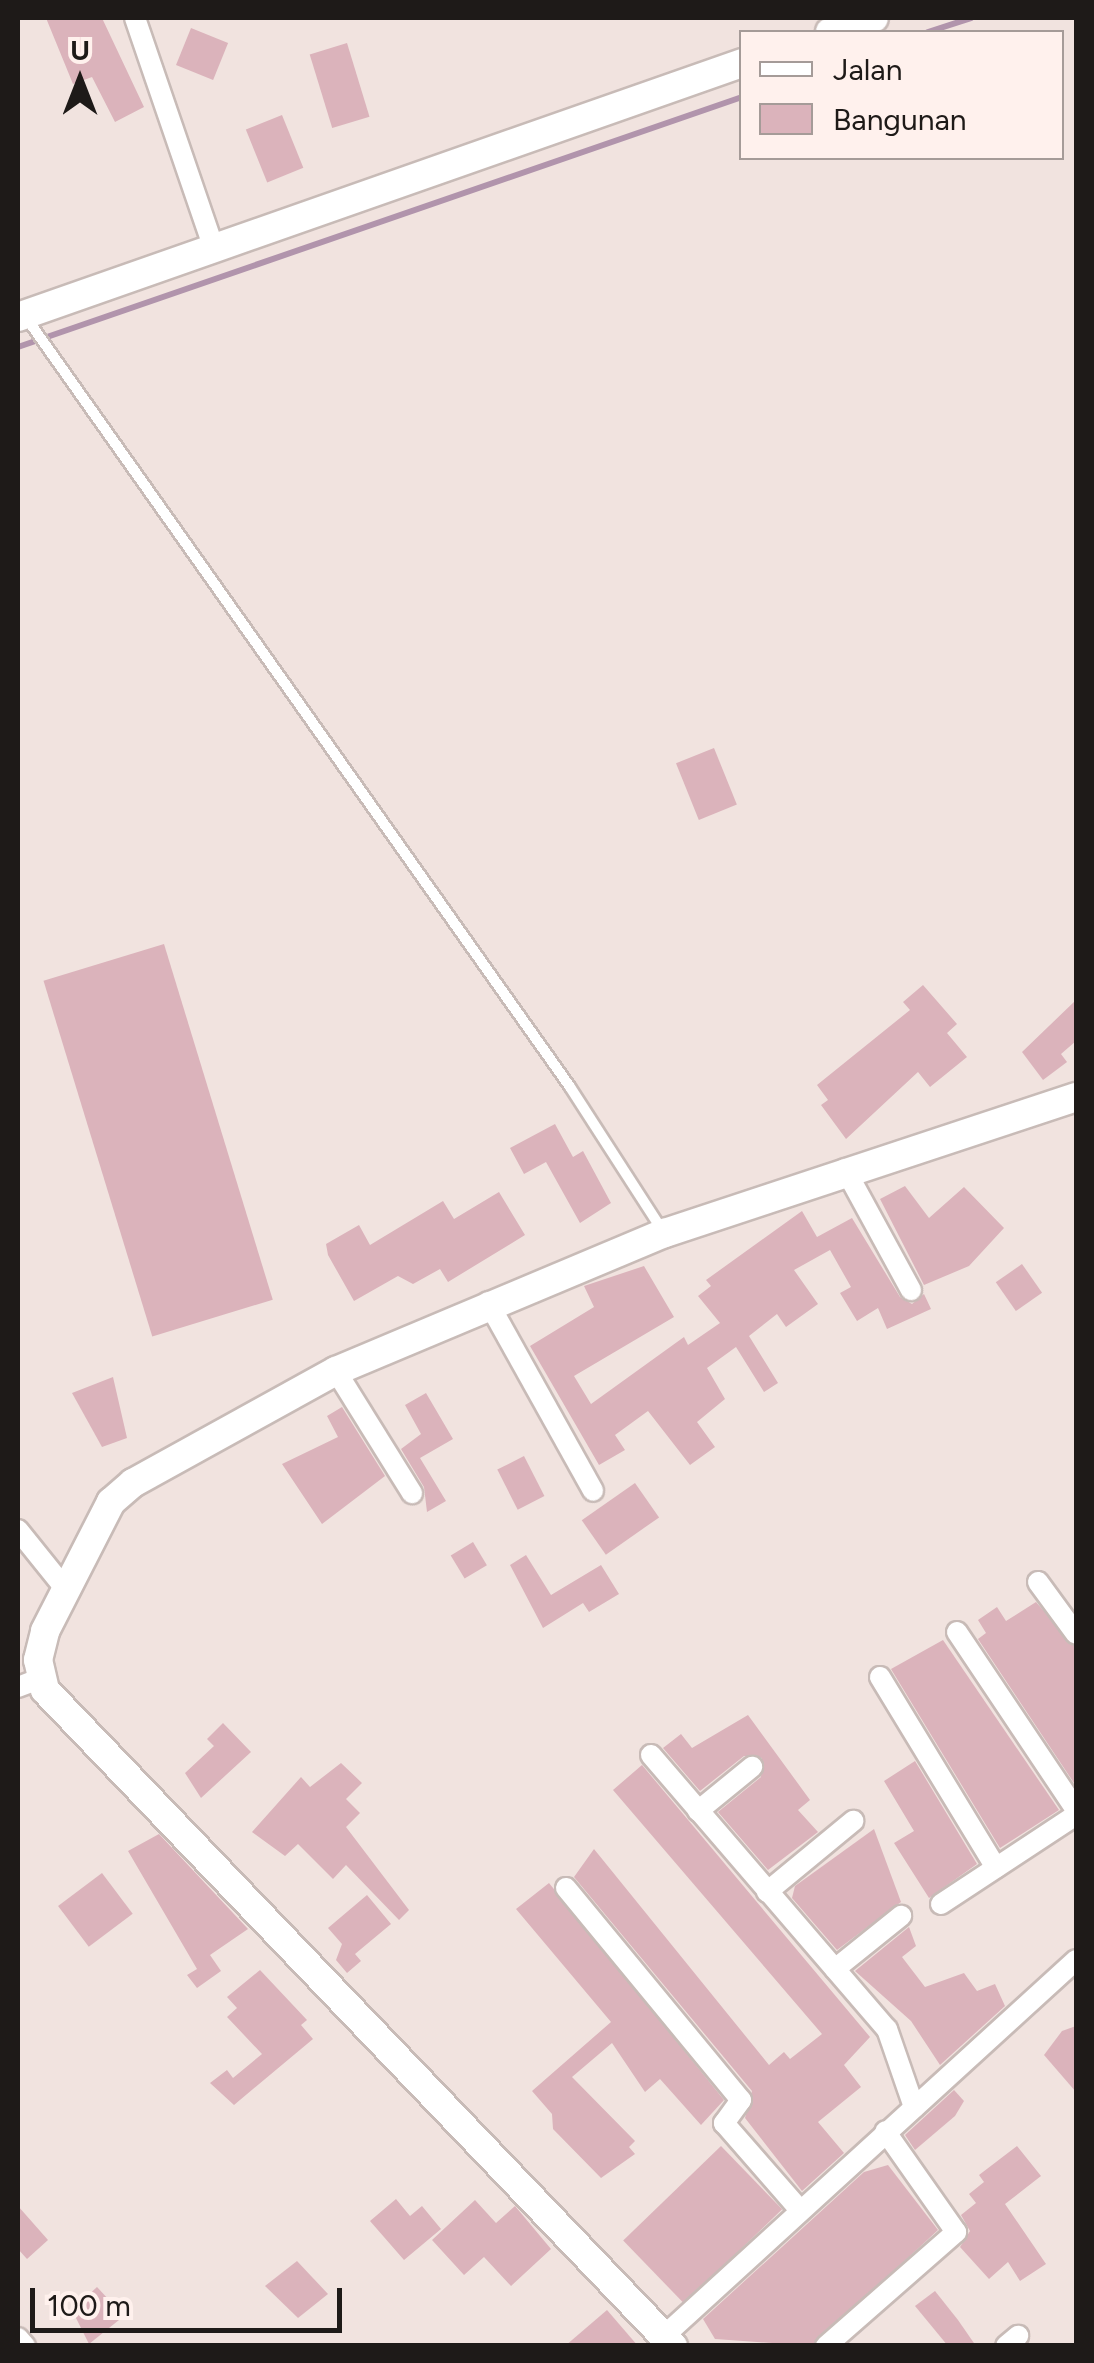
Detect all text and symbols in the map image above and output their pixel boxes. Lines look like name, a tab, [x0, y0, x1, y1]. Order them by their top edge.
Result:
north arrow	[30, 30, 130, 130]
legend	[739, 30, 1064, 160]
text: U	[70, 33, 90, 67]
text: Jalan	[833, 51, 902, 88]
text: Bangunan	[833, 101, 967, 138]
scale bar	[35, 2268, 348, 2330]
text: 100 m	[47, 2287, 131, 2324]

